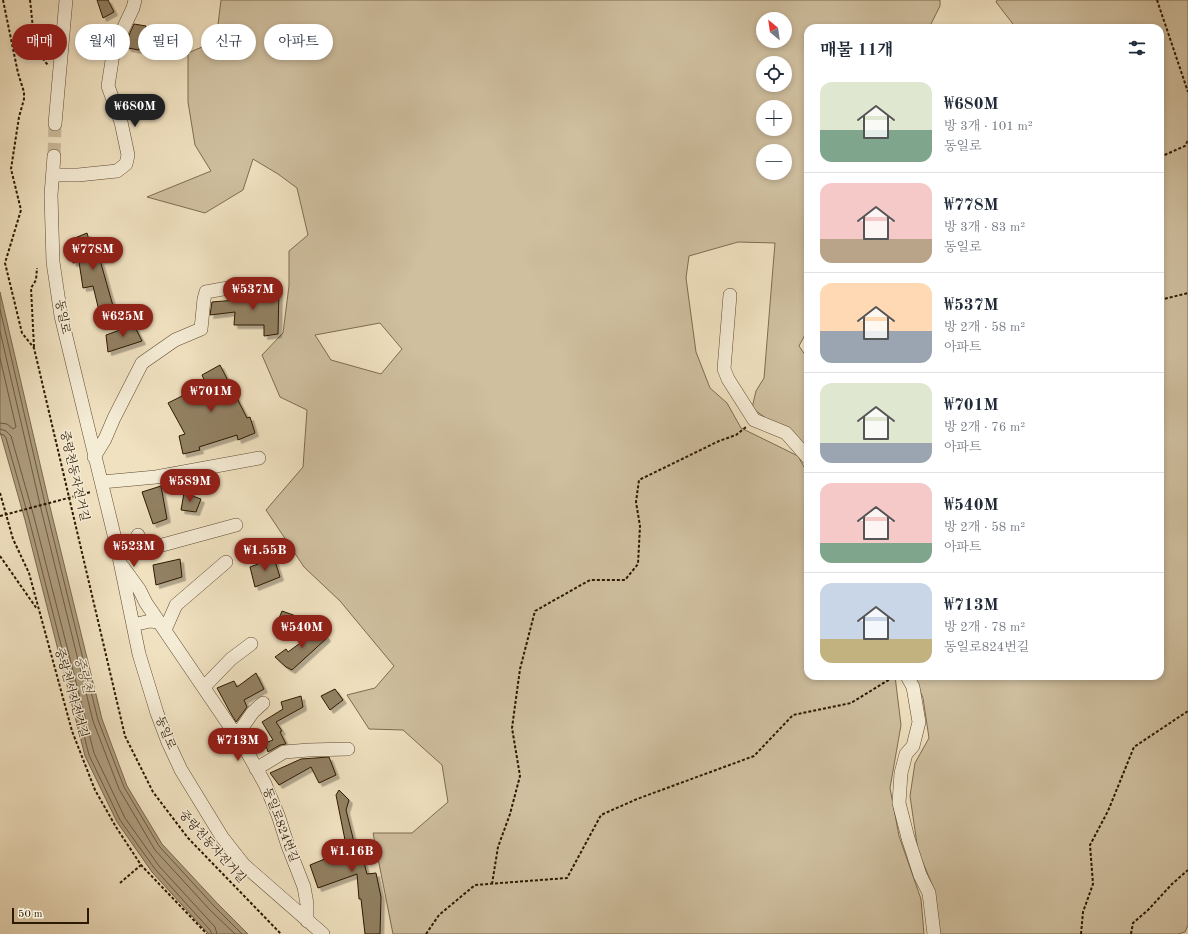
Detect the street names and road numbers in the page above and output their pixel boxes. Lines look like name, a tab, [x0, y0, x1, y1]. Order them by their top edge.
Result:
street label: 동일로	[53, 299, 72, 336]
street label: 중랑천동자전거길	[58, 429, 91, 523]
street label: 중랑천서자전거길	[52, 646, 91, 739]
street label: 동일로	[153, 714, 178, 752]
street label: 동일로824번길	[260, 786, 301, 864]
street label: 중랑천동자전거길	[177, 808, 248, 885]

